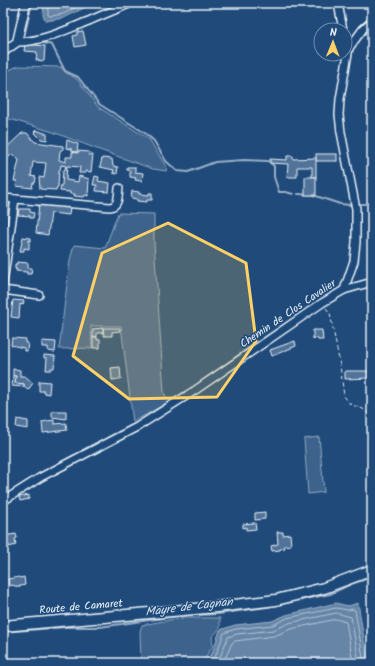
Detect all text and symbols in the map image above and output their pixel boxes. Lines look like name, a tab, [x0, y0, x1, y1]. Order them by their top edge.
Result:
north arrow	[313, 22, 353, 62]
text: N	[330, 24, 337, 42]
street label: Chemin de Clos Cavalier	[236, 274, 341, 353]
water label: Mayre de Cagnan	[144, 592, 235, 622]
street label: Route de Camaret	[39, 594, 124, 620]

